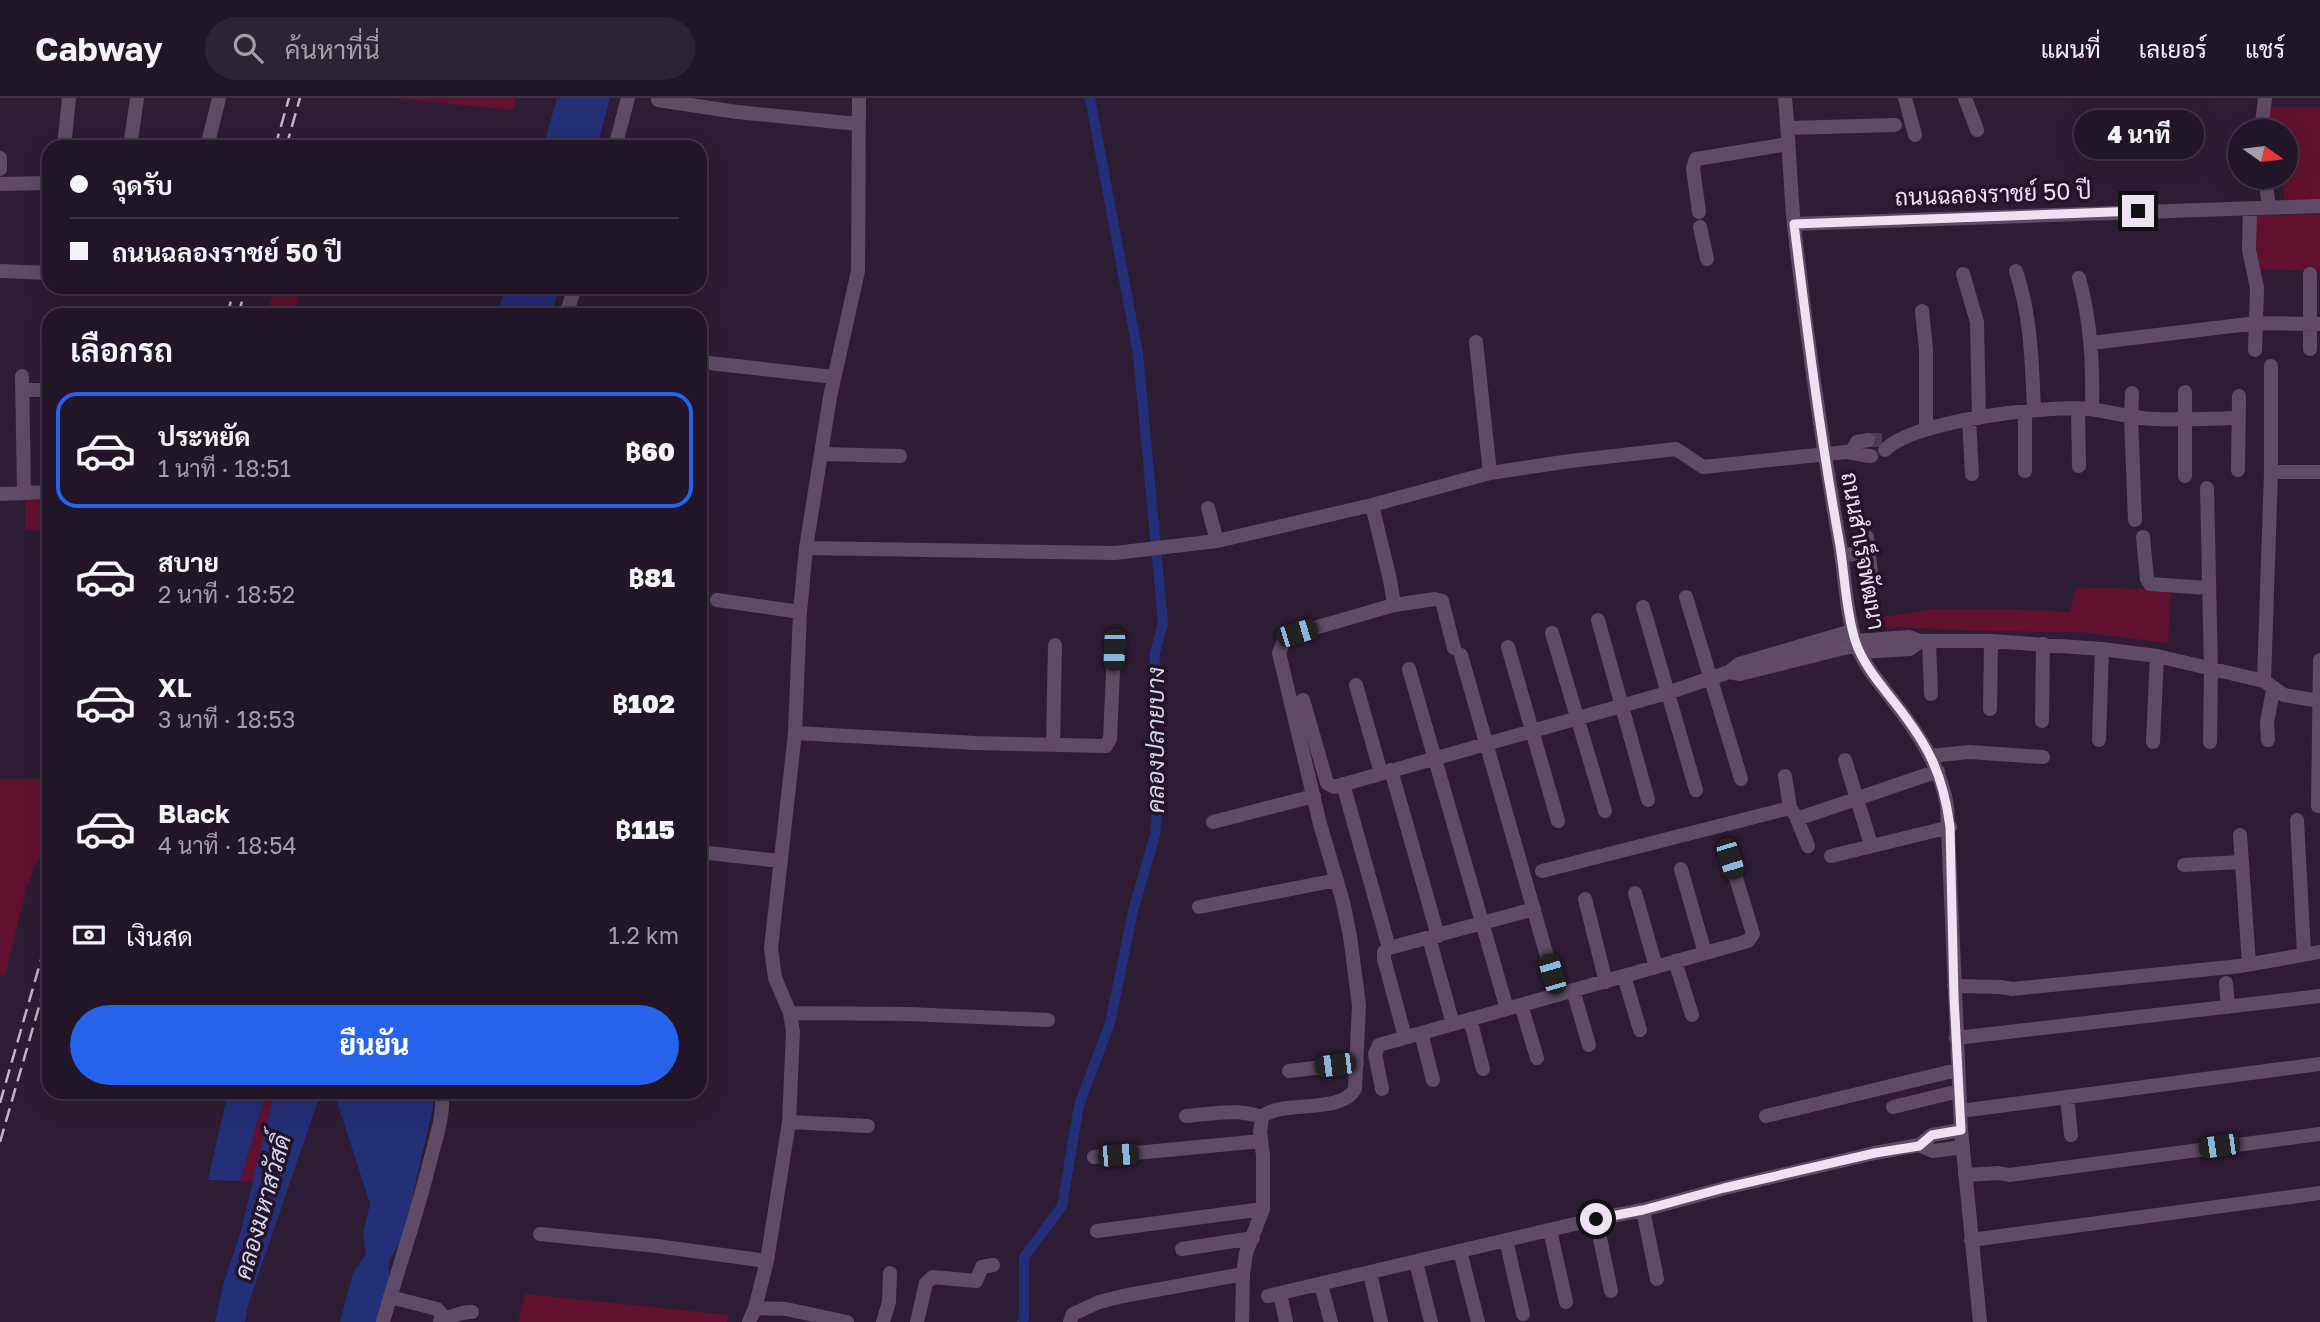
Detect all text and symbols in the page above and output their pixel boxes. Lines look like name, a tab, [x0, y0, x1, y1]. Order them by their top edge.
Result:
search box	[205, 17, 695, 80]
text: Cabway	[35, 29, 163, 68]
icon: search	[229, 29, 267, 67]
text: ค้นหาที่นี่	[285, 34, 380, 65]
text: แผนที่	[2041, 34, 2101, 63]
text: เลเยอร์	[2139, 34, 2207, 63]
text: แชร์	[2245, 34, 2285, 63]
callout: 4 นาที	[2073, 109, 2203, 158]
north arrow	[2228, 119, 2298, 189]
map controls	[2228, 119, 2298, 189]
text: 4 นาที	[2107, 120, 2171, 148]
text: จุดรับ	[112, 170, 173, 201]
street label: ถนนฉลองราชย์ 50 ปี	[1894, 175, 2092, 210]
route end	[2122, 195, 2154, 227]
text: ถนนฉลองราชย์ 50 ปี	[112, 237, 342, 268]
text: เลือกรถ	[70, 331, 173, 369]
icon: car	[74, 419, 137, 482]
text: ประหยัด	[158, 421, 251, 452]
text: ฿60	[625, 436, 675, 467]
text: 1 นาที · 18:51	[158, 454, 291, 482]
street label: ถนนสำเร็จพัฒนา	[1836, 469, 1894, 632]
icon: car	[74, 545, 137, 608]
text: สบาย	[158, 547, 219, 578]
text: ฿81	[628, 562, 675, 593]
text: 2 นาที · 18:52	[158, 580, 295, 608]
car	[1274, 617, 1321, 649]
car	[1103, 629, 1126, 671]
water label: คลองปลายบาง	[1140, 667, 1169, 813]
icon: car	[74, 671, 137, 734]
text: XL	[158, 672, 192, 703]
text: ฿102	[612, 688, 675, 719]
text: 3 นาที · 18:53	[158, 705, 295, 733]
icon: car	[74, 797, 137, 860]
text: Black	[158, 798, 230, 829]
text: ฿115	[615, 814, 675, 845]
text: 4 นาที · 18:54	[158, 831, 297, 859]
car	[1714, 836, 1747, 882]
icon: cash	[70, 916, 108, 954]
text: เงินสด	[126, 921, 193, 952]
text: 1.2 km	[609, 921, 679, 949]
car	[1537, 951, 1568, 997]
button: ยืนยัน	[70, 1005, 679, 1085]
car	[1313, 1052, 1358, 1078]
water label: คลองมหาสวัสดิ์	[221, 1125, 297, 1282]
car	[2197, 1133, 2242, 1159]
car	[1097, 1143, 1140, 1167]
route start	[1580, 1203, 1612, 1235]

